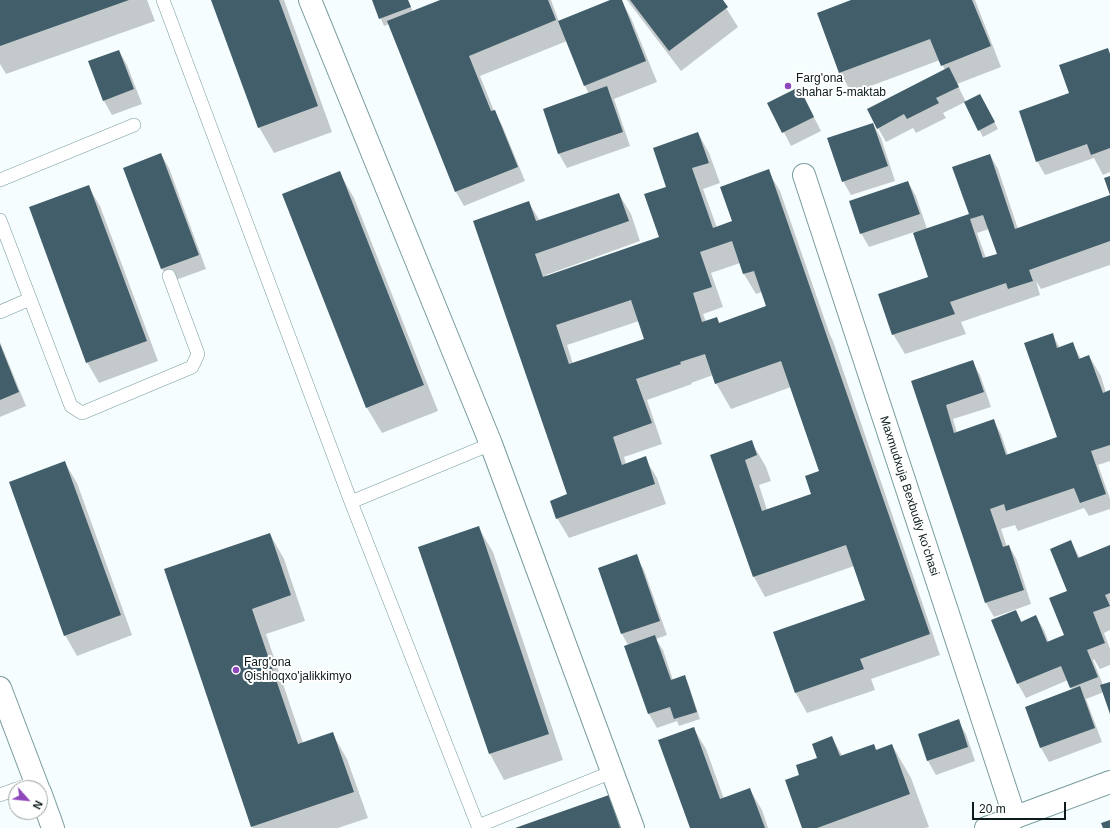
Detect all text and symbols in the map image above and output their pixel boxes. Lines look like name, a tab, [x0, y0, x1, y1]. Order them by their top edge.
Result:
place label: Farg'ona shahar 5-maktab	[796, 72, 886, 100]
marker: Farg'ona shahar 5-maktab	[783, 81, 793, 91]
street label: Maxmudxuja Bexbudiy koʻchasi	[876, 414, 942, 578]
place label: Farg'ona Qishloqxo'jalikkimyo	[244, 656, 352, 684]
marker: Farg'ona Qishloqxo'jalikkimyo	[231, 665, 241, 675]
north arrow	[8, 780, 48, 820]
scale bar	[974, 794, 1068, 820]
text: N	[31, 799, 45, 811]
text: 20 m	[979, 802, 1006, 816]

